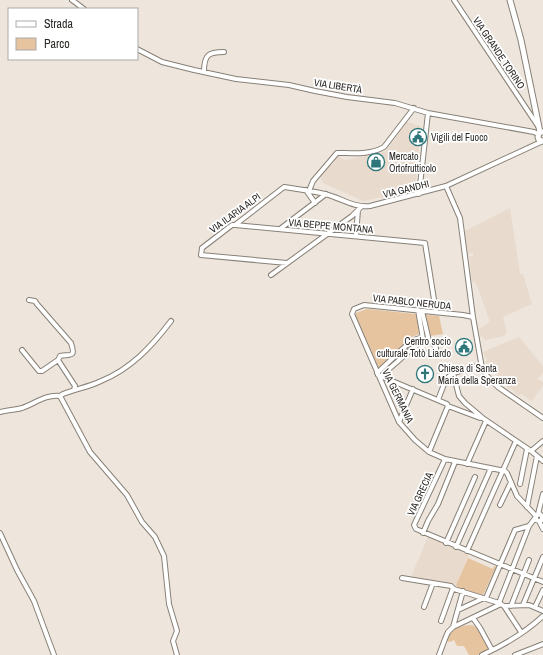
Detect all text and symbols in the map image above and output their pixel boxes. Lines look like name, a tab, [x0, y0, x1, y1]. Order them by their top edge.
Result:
legend	[8, 8, 138, 60]
street label: VIA GRANDE TORINO	[470, 15, 528, 91]
text: Strada	[44, 16, 74, 32]
text: Parco	[44, 36, 70, 52]
street label: VIA LIBERTÀ	[313, 76, 363, 96]
public building icon: Vigili del Fuoco	[408, 127, 428, 147]
place label: Vigili del Fuoco	[431, 131, 488, 144]
place label: Mercato Ortofrutticolo	[389, 150, 437, 175]
shop icon: Mercato Ortofrutticolo	[366, 152, 386, 172]
street label: VIA GANDHI	[382, 177, 430, 201]
street label: VIA ILARIA ALPI	[207, 190, 263, 236]
street label: VIA BEPPE MONTANA	[288, 216, 374, 236]
street label: VIA PABLO NERUDA	[372, 291, 452, 313]
place label: Centro socio culturale Totò Liardo	[377, 335, 451, 360]
public building icon: Centro socio culturale Totò Liardo	[454, 337, 474, 357]
place label: Chiesa di Santa Maria della Speranza	[438, 362, 516, 387]
church icon: Chiesa di Santa Maria della Speranza	[415, 364, 435, 384]
street label: VIA GERMANIA	[379, 367, 417, 426]
street label: VIA GRECIA	[404, 470, 436, 518]

